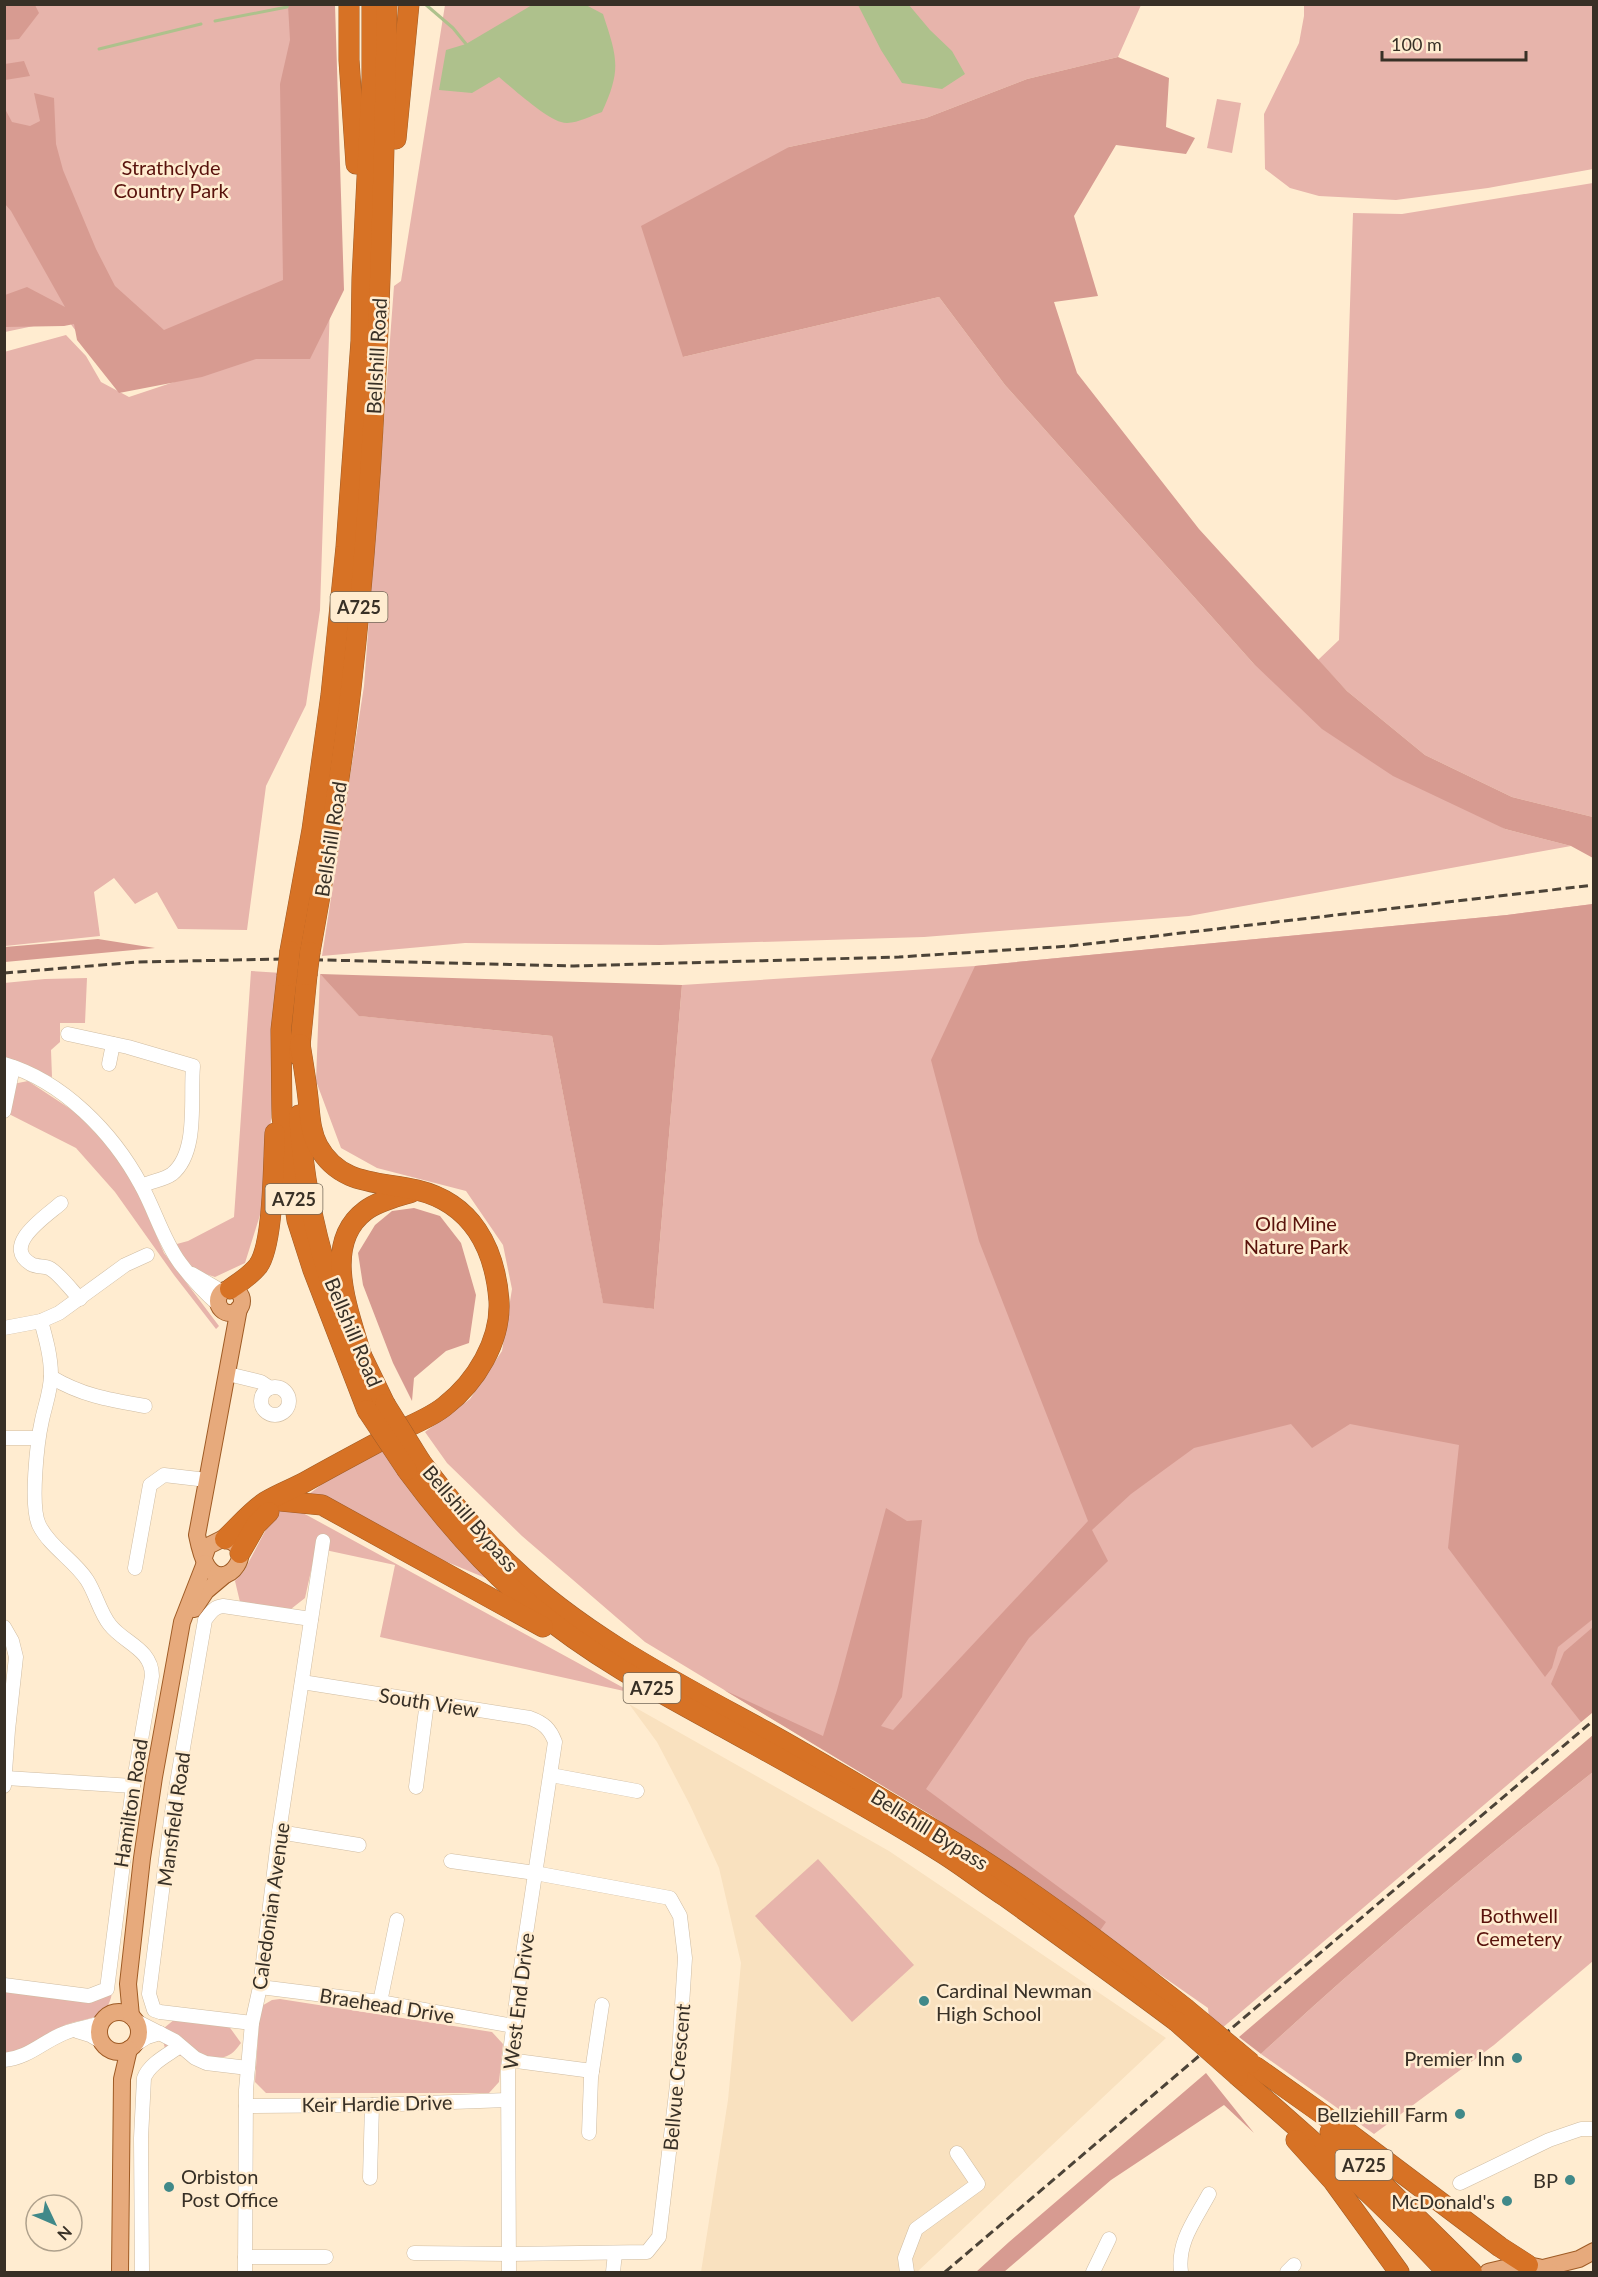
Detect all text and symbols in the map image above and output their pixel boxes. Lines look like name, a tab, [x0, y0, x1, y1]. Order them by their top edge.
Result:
scale bar	[1382, 24, 1526, 62]
text: 100 m	[1391, 33, 1442, 55]
park label: Strathclyde Country Park	[113, 155, 229, 202]
street label: Bellshill Road	[361, 297, 391, 415]
road number: A725	[330, 592, 388, 622]
street label: Bellshill Road	[309, 780, 351, 898]
road number: A725	[266, 1184, 322, 1214]
park label: Old Mine Nature Park	[1244, 1211, 1349, 1258]
street label: Bellshill Road	[320, 1274, 388, 1390]
street label: Bellshill Bypass	[418, 1460, 524, 1576]
road number: A725	[624, 1673, 680, 1703]
street label: South View	[377, 1682, 481, 1722]
street label: Hamilton Road	[108, 1737, 152, 1869]
street label: Mansfield Road	[152, 1750, 194, 1888]
street label: Bellshill Bypass	[867, 1783, 993, 1875]
street label: Caledonian Avenue	[246, 1821, 294, 1991]
park label: Bothwell Cemetery	[1476, 1903, 1563, 1950]
street label: West End Drive	[498, 1931, 538, 2071]
place label: Cardinal Newman High School	[936, 1978, 1092, 2025]
street label: Braehead Drive	[318, 1983, 456, 2027]
marker: Cardinal Newman High School	[917, 1994, 931, 2008]
street label: Bellvue Crescent	[658, 2003, 694, 2151]
place label: Premier Inn	[1404, 2046, 1505, 2070]
marker: Premier Inn	[1510, 2051, 1524, 2065]
street label: Keir Hardie Drive	[301, 2090, 453, 2116]
place label: Bellziehill Farm	[1317, 2102, 1448, 2126]
marker: Bellziehill Farm	[1453, 2107, 1467, 2121]
road number: A725	[1336, 2150, 1392, 2180]
place label: Orbiston Post Office	[181, 2164, 278, 2211]
place label: BP	[1533, 2168, 1558, 2192]
marker: BP	[1563, 2173, 1577, 2187]
marker: Orbiston Post Office	[162, 2180, 176, 2194]
place label: McDonald's	[1391, 2189, 1495, 2213]
north arrow	[24, 2193, 84, 2253]
marker: McDonald's	[1500, 2194, 1514, 2208]
text: N	[54, 2223, 76, 2245]

